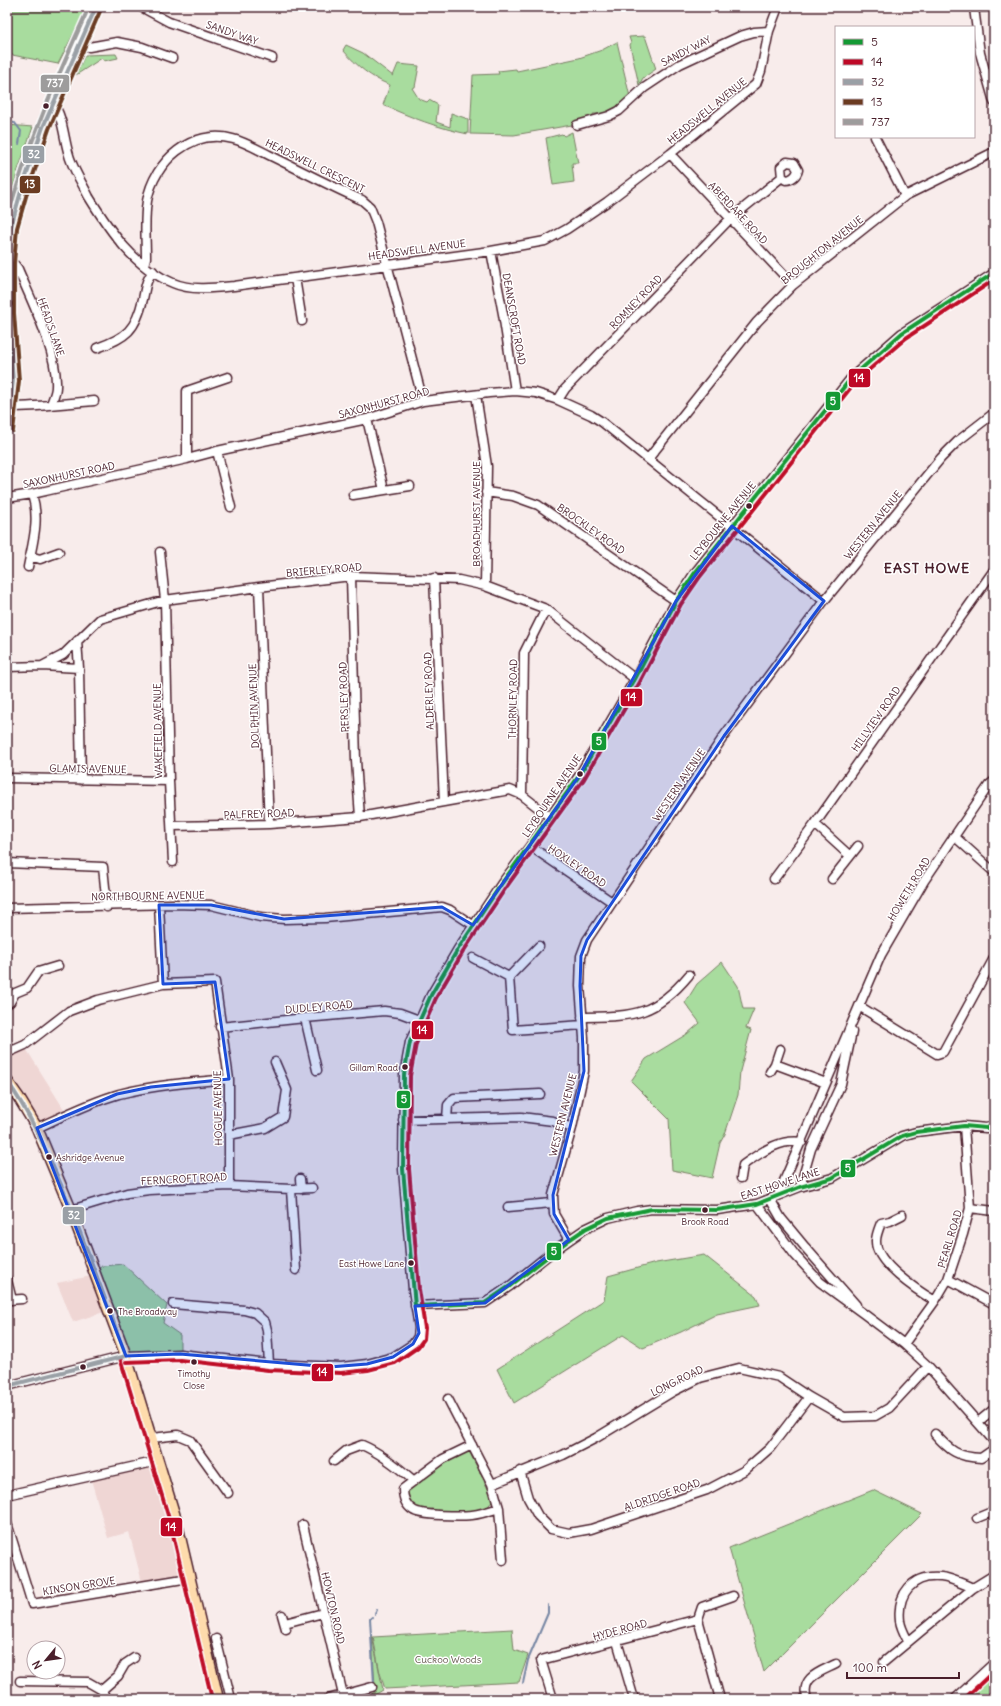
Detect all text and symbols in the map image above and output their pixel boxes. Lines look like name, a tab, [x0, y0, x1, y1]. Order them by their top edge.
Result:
street label: SANDY WAY	[204, 18, 260, 48]
legend	[835, 26, 975, 138]
street label: SANDY WAY	[659, 33, 713, 69]
text: 5	[871, 34, 878, 49]
text: 14	[871, 54, 883, 69]
line badge: 737	[40, 74, 70, 93]
text: 32	[871, 74, 885, 89]
street label: HEADSWELL AVENUE	[665, 75, 749, 147]
text: 737	[46, 76, 64, 90]
text: 13	[871, 94, 883, 109]
unlabelled marker	[41, 101, 51, 111]
text: 737	[871, 114, 890, 129]
street label: HEADSWELL CRESCENT	[263, 136, 367, 196]
line badge: 32	[22, 145, 45, 164]
text: 32	[28, 147, 40, 161]
line badge: 13	[19, 175, 41, 194]
text: 13	[25, 177, 35, 191]
street label: ABERDARE ROAD	[706, 179, 770, 247]
street label: BROUGHTON AVENUE	[778, 213, 866, 287]
street label: HEADSWELL AVENUE	[367, 237, 467, 263]
street label: DEANSCROFT ROAD	[499, 272, 529, 366]
street label: ROMNEY ROAD	[607, 272, 665, 332]
street label: HEAD'S LANE	[35, 296, 67, 358]
line badge: 14	[848, 368, 871, 388]
text: 14	[854, 371, 865, 385]
street label: SAXONHURST ROAD	[337, 385, 431, 421]
line badge: 5	[825, 391, 841, 411]
text: 5	[830, 394, 836, 408]
street label: SAXONHURST ROAD	[22, 459, 116, 491]
street label: BROADHURST AVENUE	[470, 461, 483, 567]
street label: LEYBOURNE AVENUE	[687, 479, 759, 563]
street label: WESTERN AVENUE	[841, 488, 905, 562]
street label: BROCKLEY ROAD	[554, 501, 628, 557]
unlabelled marker	[744, 501, 754, 511]
district label: EAST HOWE	[884, 559, 970, 577]
street label: BRIERLEY ROAD	[285, 560, 363, 580]
street label: ALDERLEY ROAD	[421, 652, 437, 730]
street label: THORNLEY ROAD	[506, 659, 520, 739]
street label: PERSLEY ROAD	[336, 661, 352, 733]
street label: DOLPHIN AVENUE	[246, 663, 262, 749]
street label: WAKEFIELD AVENUE	[151, 683, 165, 779]
street label: HILLVIEW ROAD	[849, 684, 903, 754]
line badge: 14	[620, 688, 643, 707]
text: 14	[626, 690, 637, 704]
line badge: 5	[591, 732, 607, 751]
text: 5	[596, 734, 602, 748]
street label: WESTERN AVENUE	[650, 746, 708, 824]
street label: LEYBOURNE AVENUE	[519, 752, 585, 840]
street label: GLAMIS AVENUE	[49, 762, 127, 776]
unlabelled marker	[575, 769, 585, 779]
street label: PALFREY ROAD	[223, 806, 295, 822]
street label: HOXLEY ROAD	[545, 842, 609, 890]
street label: HOWETH ROAD	[885, 855, 933, 923]
street label: NORTHBOURNE AVENUE	[91, 889, 205, 903]
street label: DUDLEY ROAD	[285, 998, 353, 1016]
line badge: 14	[411, 1020, 434, 1040]
text: 14	[417, 1023, 428, 1037]
place label: Gillam Road	[349, 1062, 398, 1073]
marker: Gillam Road	[400, 1062, 410, 1072]
street label: HOGUE AVENUE	[211, 1070, 225, 1146]
street label: WESTERN AVENUE	[546, 1072, 580, 1158]
line badge: 5	[396, 1090, 411, 1109]
text: 5	[401, 1092, 407, 1106]
marker: Ashridge Avenue	[44, 1152, 54, 1162]
place label: Ashridge Avenue	[56, 1152, 124, 1163]
line badge: 5	[840, 1159, 856, 1178]
text: 5	[845, 1161, 851, 1175]
street label: EAST HOWE LANE	[739, 1165, 821, 1203]
street label: FERNCROFT ROAD	[141, 1170, 227, 1188]
marker: Brook Road	[700, 1205, 710, 1215]
line badge: 32	[62, 1206, 85, 1225]
text: 32	[68, 1208, 80, 1222]
street label: PEARL ROAD	[935, 1208, 965, 1270]
place label: Brook Road	[681, 1216, 729, 1227]
line badge: 5	[546, 1242, 562, 1261]
text: 5	[551, 1244, 557, 1258]
place label: East Howe Lane	[339, 1258, 404, 1269]
marker: East Howe Lane	[406, 1258, 416, 1268]
marker: The Broadway	[105, 1306, 115, 1316]
place label: The Broadway	[118, 1306, 177, 1317]
marker: Timothy Close	[189, 1357, 199, 1367]
unlabelled marker	[78, 1362, 88, 1372]
line badge: 14	[311, 1363, 334, 1382]
street label: LONG ROAD	[649, 1363, 705, 1399]
text: 14	[317, 1365, 328, 1379]
place label: Timothy Close	[178, 1368, 210, 1391]
street label: ALDRIDGE ROAD	[622, 1476, 702, 1514]
line badge: 14	[160, 1517, 183, 1537]
text: 14	[166, 1520, 177, 1534]
street label: HOWTON ROAD	[318, 1571, 348, 1645]
street label: KINSON GROVE	[42, 1574, 116, 1598]
street label: HYDE ROAD	[591, 1617, 649, 1643]
north arrow	[26, 1640, 66, 1680]
park label: Cuckoo Woods	[415, 1653, 482, 1666]
scale bar	[847, 1654, 959, 1680]
text: N	[29, 1658, 45, 1672]
text: 100 m	[853, 1660, 887, 1675]

